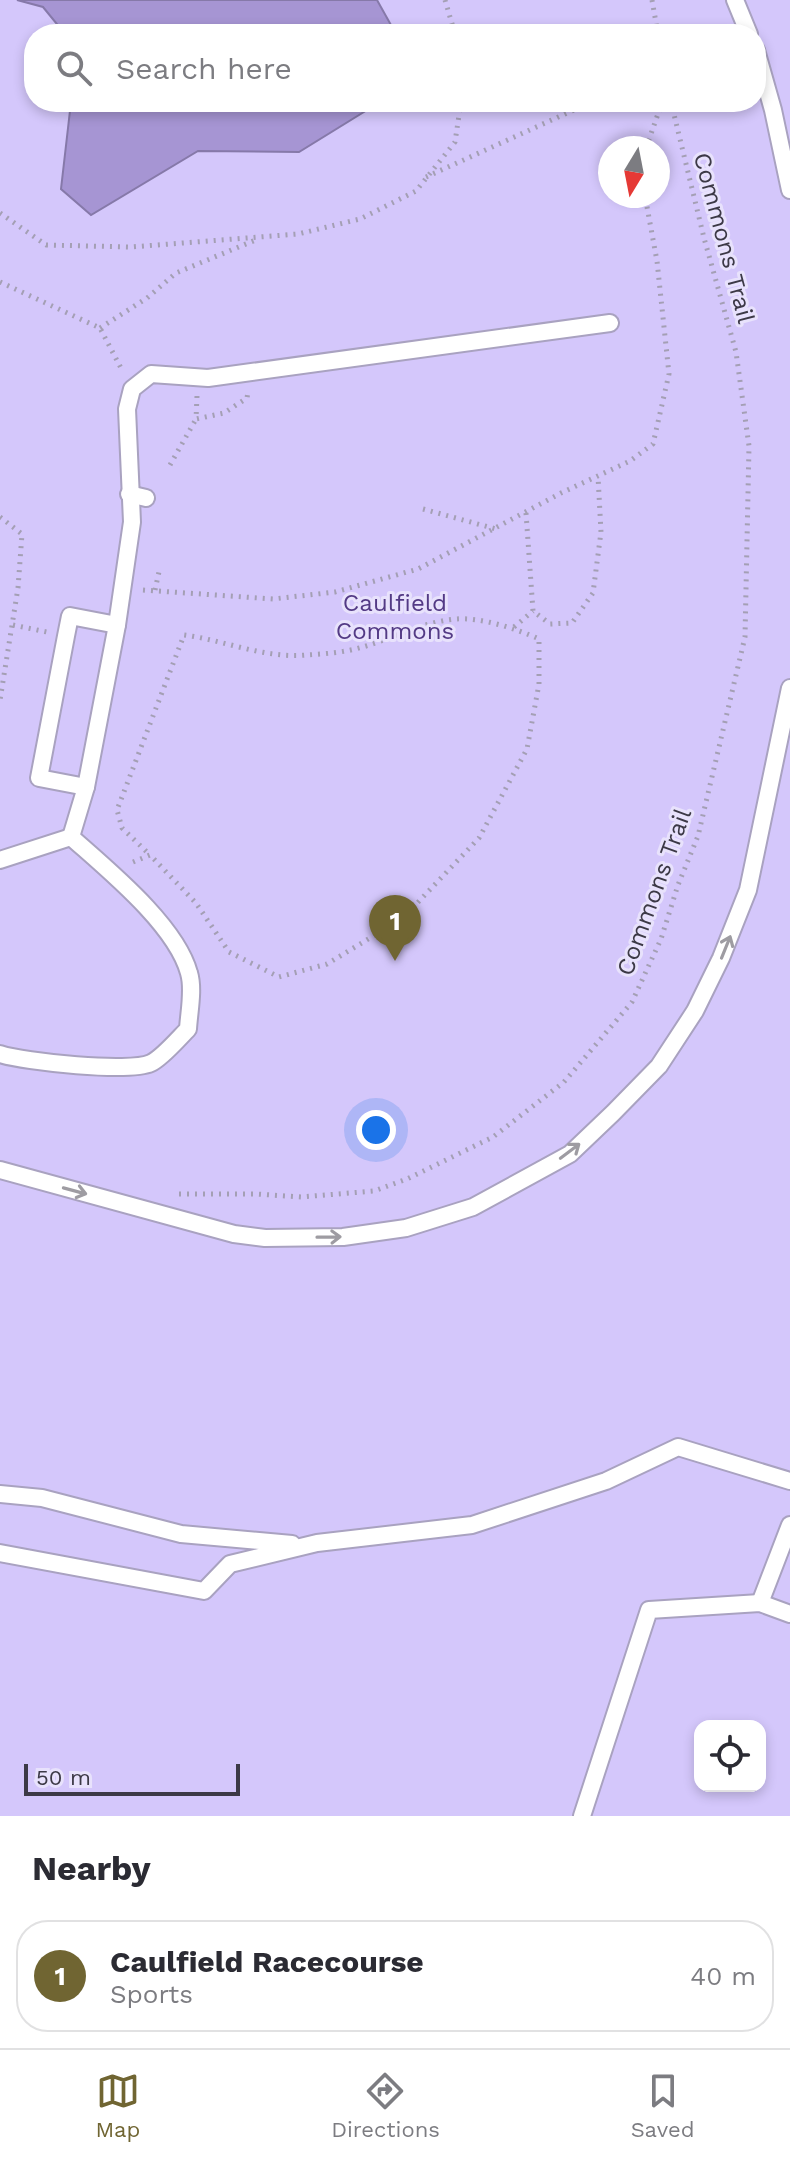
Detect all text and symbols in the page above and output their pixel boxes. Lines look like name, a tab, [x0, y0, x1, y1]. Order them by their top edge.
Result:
search box	[24, 24, 766, 112]
icon: search	[52, 46, 96, 90]
text: Search here	[116, 51, 292, 86]
north arrow	[598, 136, 670, 208]
street label: Commons Trail	[688, 150, 760, 327]
park label: Caulfield Commons	[336, 589, 454, 645]
street label: Commons Trail	[611, 804, 697, 979]
pin: 1	[369, 895, 421, 961]
one-way arrow	[719, 935, 734, 960]
your location	[356, 1110, 396, 1150]
one-way arrow	[559, 1143, 580, 1160]
one-way arrow	[62, 1184, 88, 1199]
one-way arrow	[315, 1229, 342, 1245]
map controls	[694, 1720, 766, 1792]
button: locate	[694, 1720, 766, 1792]
scale bar	[24, 1760, 240, 1796]
text: 50 m	[36, 1765, 91, 1790]
text: Nearby	[32, 1848, 151, 1888]
text: Caulfield Racecourse	[110, 1944, 424, 1979]
text: 1	[54, 1961, 66, 1991]
text: 40 m	[690, 1961, 756, 1991]
text: Sports	[110, 1979, 193, 2009]
tab: Map	[95, 2069, 140, 2142]
tab: Directions	[331, 2069, 440, 2142]
tab: Saved	[631, 2069, 695, 2142]

